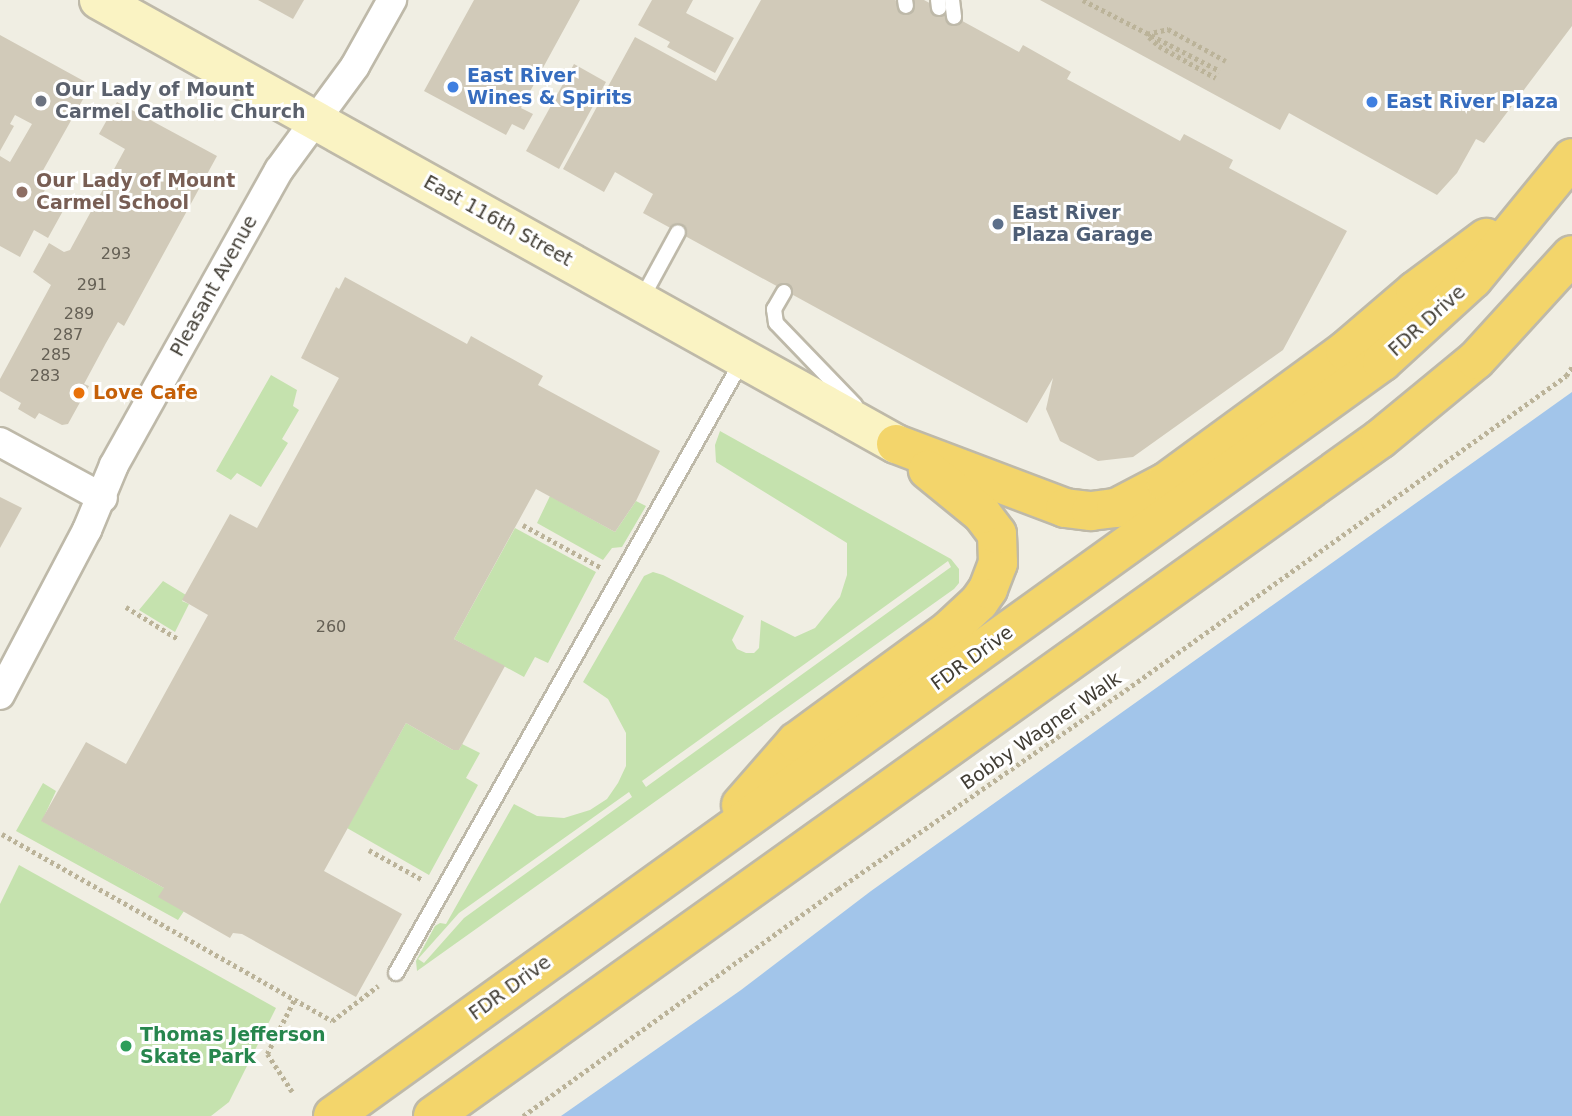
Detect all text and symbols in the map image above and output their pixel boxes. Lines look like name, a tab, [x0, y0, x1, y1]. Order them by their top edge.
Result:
place label: East River Wines & Spirits	[467, 65, 632, 109]
place label: Our Lady of Mount Carmel Catholic Church	[55, 79, 305, 123]
marker: East River Wines & Spirits	[445, 79, 461, 95]
place label: East River Plaza	[1386, 91, 1558, 113]
marker: Our Lady of Mount Carmel Catholic Church	[33, 93, 49, 109]
marker: East River Plaza	[1364, 94, 1380, 110]
place label: Our Lady of Mount Carmel School	[36, 170, 235, 214]
street label: East 116th Street	[420, 171, 576, 271]
marker: Our Lady of Mount Carmel School	[14, 184, 30, 200]
place label: East River Plaza Garage	[1012, 202, 1153, 246]
street label: Pleasant Avenue	[166, 211, 262, 361]
marker: East River Plaza Garage	[990, 216, 1006, 232]
house number: 293	[101, 244, 131, 264]
house number: 291	[77, 275, 107, 295]
street label: FDR Drive	[1384, 281, 1470, 361]
house number: 289	[64, 304, 94, 324]
house number: 287	[53, 325, 83, 345]
house number: 285	[41, 345, 71, 365]
house number: 283	[30, 366, 60, 386]
place label: Love Cafe	[93, 382, 198, 404]
marker: Love Cafe	[71, 385, 87, 401]
house number: 260	[316, 617, 346, 637]
street label: FDR Drive	[927, 621, 1017, 695]
street label: Bobby Wagner Walk	[956, 667, 1126, 795]
street label: FDR Drive	[465, 951, 555, 1025]
place label: Thomas Jefferson Skate Park	[140, 1024, 326, 1068]
marker: Thomas Jefferson Skate Park	[118, 1038, 134, 1054]

